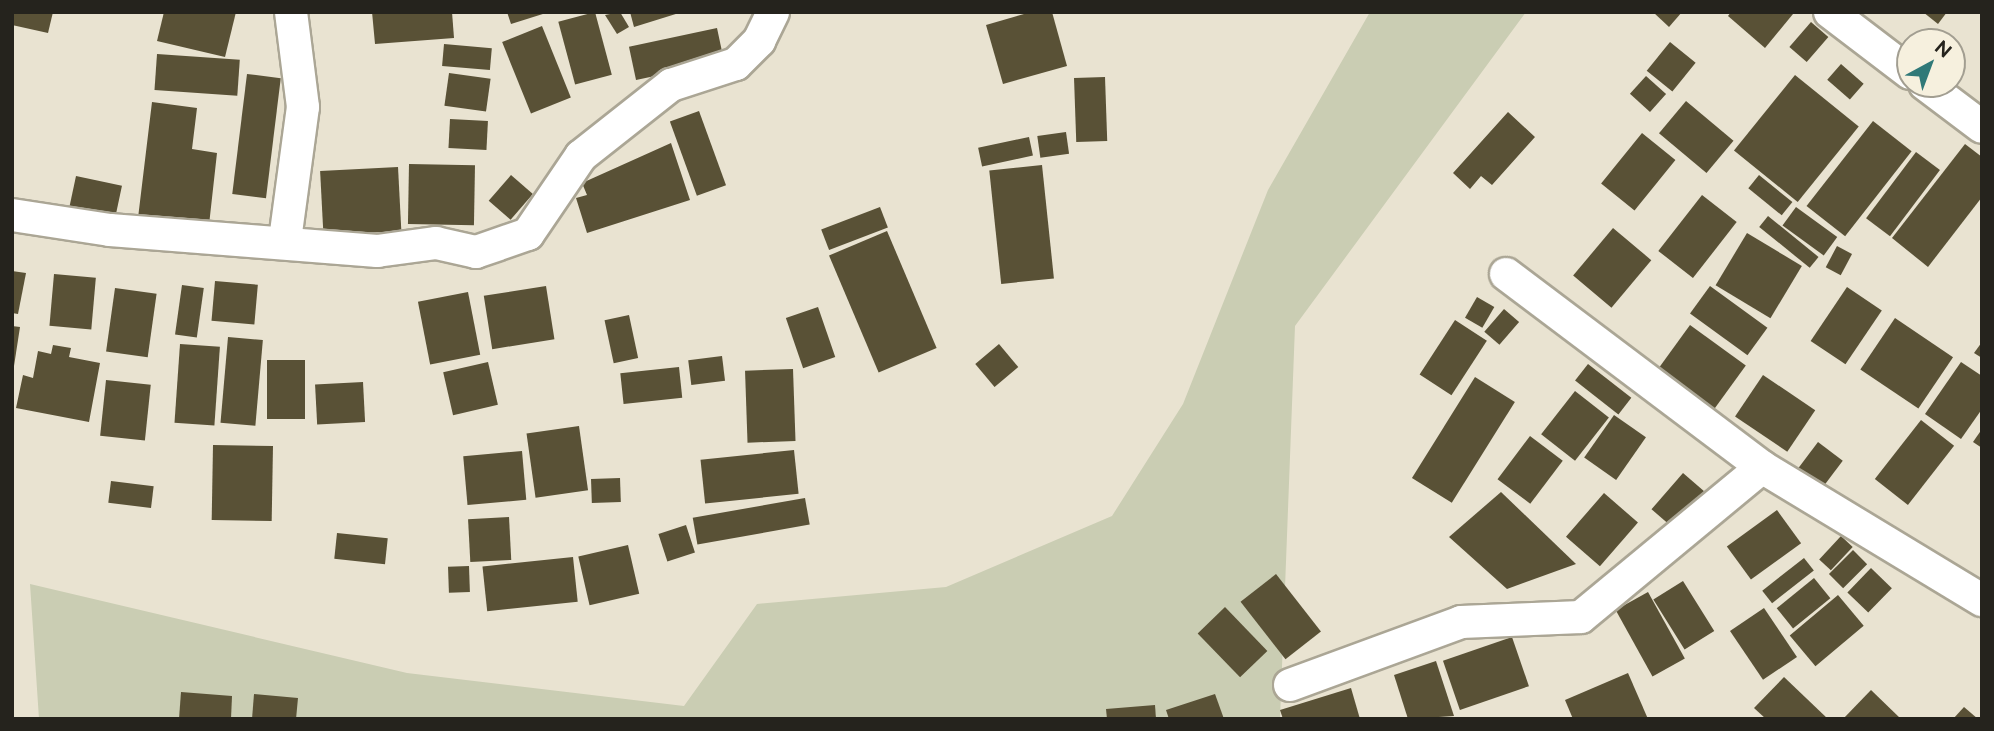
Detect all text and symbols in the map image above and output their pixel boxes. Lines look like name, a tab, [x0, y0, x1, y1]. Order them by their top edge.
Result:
north arrow	[1896, 28, 1966, 98]
text: N	[1931, 36, 1956, 62]

